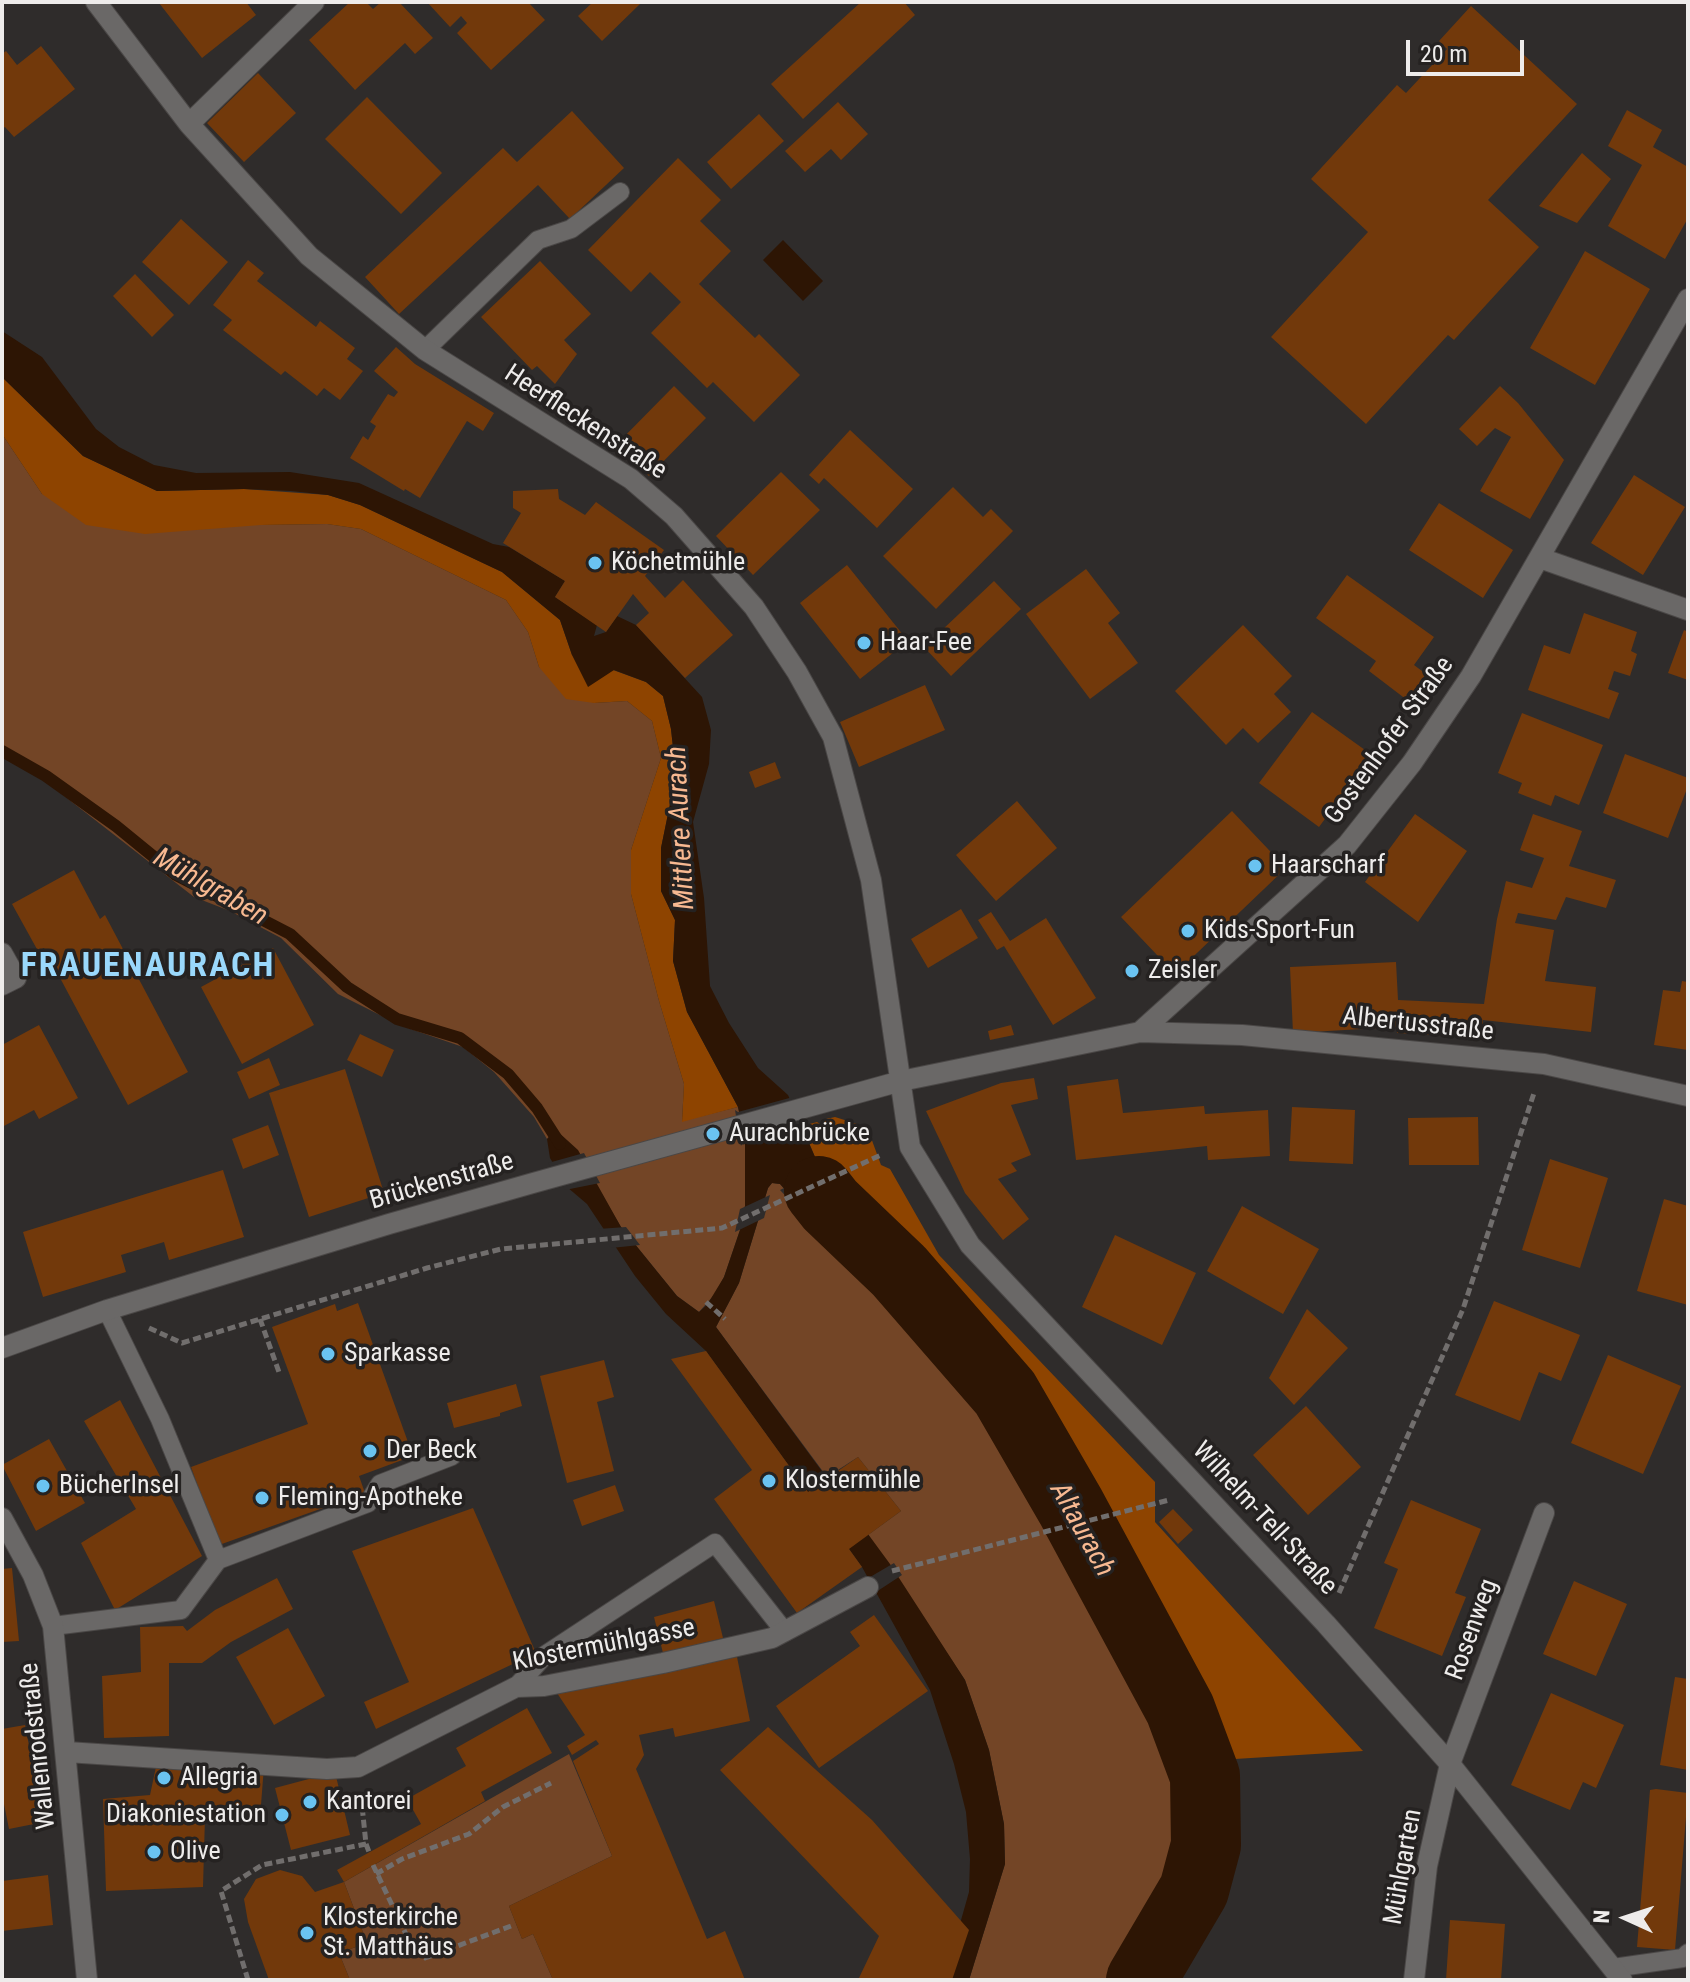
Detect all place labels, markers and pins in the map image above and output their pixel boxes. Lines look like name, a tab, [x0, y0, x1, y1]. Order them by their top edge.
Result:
place label: Köchetmühle	[611, 547, 745, 579]
marker: Köchetmühle	[586, 554, 604, 572]
place label: Haar-Fee	[880, 627, 972, 659]
marker: Haar-Fee	[855, 634, 873, 652]
place label: Haarscharf	[1271, 850, 1385, 882]
marker: Haarscharf	[1246, 857, 1264, 875]
place label: Kids-Sport-Fun	[1204, 915, 1355, 947]
marker: Kids-Sport-Fun	[1179, 922, 1197, 940]
place label: Zeisler	[1148, 955, 1217, 987]
marker: Zeisler	[1123, 962, 1141, 980]
place label: Aurachbrücke	[729, 1118, 870, 1150]
marker: Aurachbrücke	[704, 1125, 722, 1143]
place label: Sparkasse	[344, 1338, 451, 1370]
marker: Sparkasse	[319, 1345, 337, 1363]
place label: Der Beck	[386, 1435, 477, 1467]
marker: Der Beck	[361, 1442, 379, 1460]
place label: Klostermühle	[785, 1465, 921, 1497]
place label: BücherInsel	[59, 1470, 180, 1502]
marker: Klostermühle	[760, 1472, 778, 1490]
marker: BücherInsel	[34, 1477, 52, 1495]
place label: Fleming-Apotheke	[278, 1482, 463, 1514]
marker: Fleming-Apotheke	[253, 1489, 271, 1507]
place label: Allegria	[180, 1762, 258, 1794]
marker: Allegria	[155, 1769, 173, 1787]
place label: Kantorei	[326, 1786, 412, 1818]
marker: Kantorei	[301, 1793, 319, 1811]
place label: Diakoniestation	[106, 1799, 266, 1831]
marker: Diakoniestation	[273, 1806, 291, 1824]
place label: Olive	[170, 1836, 221, 1868]
marker: Olive	[145, 1843, 163, 1861]
place label: Klosterkirche St. Matthäus	[323, 1902, 458, 1964]
marker: Klosterkirche St. Matthäus	[298, 1924, 316, 1942]

